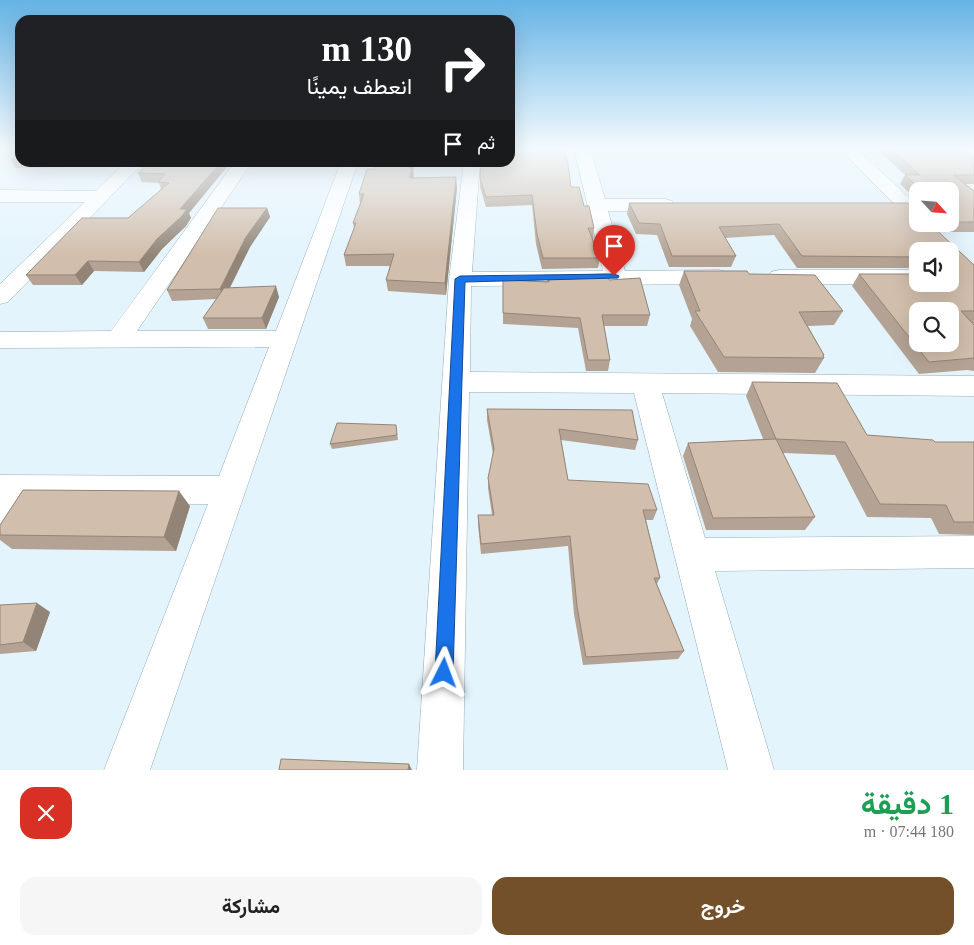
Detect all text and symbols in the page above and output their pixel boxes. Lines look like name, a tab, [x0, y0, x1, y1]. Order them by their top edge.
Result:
text: 130 m	[322, 30, 412, 69]
icon: right	[430, 35, 495, 100]
text: انعطف يمينًا	[307, 74, 412, 99]
icon: arrive	[439, 130, 467, 158]
text: ثم	[477, 132, 495, 153]
north arrow	[909, 182, 959, 232]
map controls	[909, 182, 959, 352]
pin	[593, 225, 635, 276]
icon: arrive	[600, 232, 628, 260]
button: sound	[909, 242, 959, 292]
button: search	[909, 302, 959, 352]
position arrow	[417, 646, 469, 698]
button: close	[20, 787, 72, 839]
text: 1 دقيقة	[861, 787, 954, 820]
text: 180 m · 07:44	[864, 823, 954, 840]
button: مشاركة	[20, 877, 482, 935]
button: خروج	[492, 877, 954, 935]

